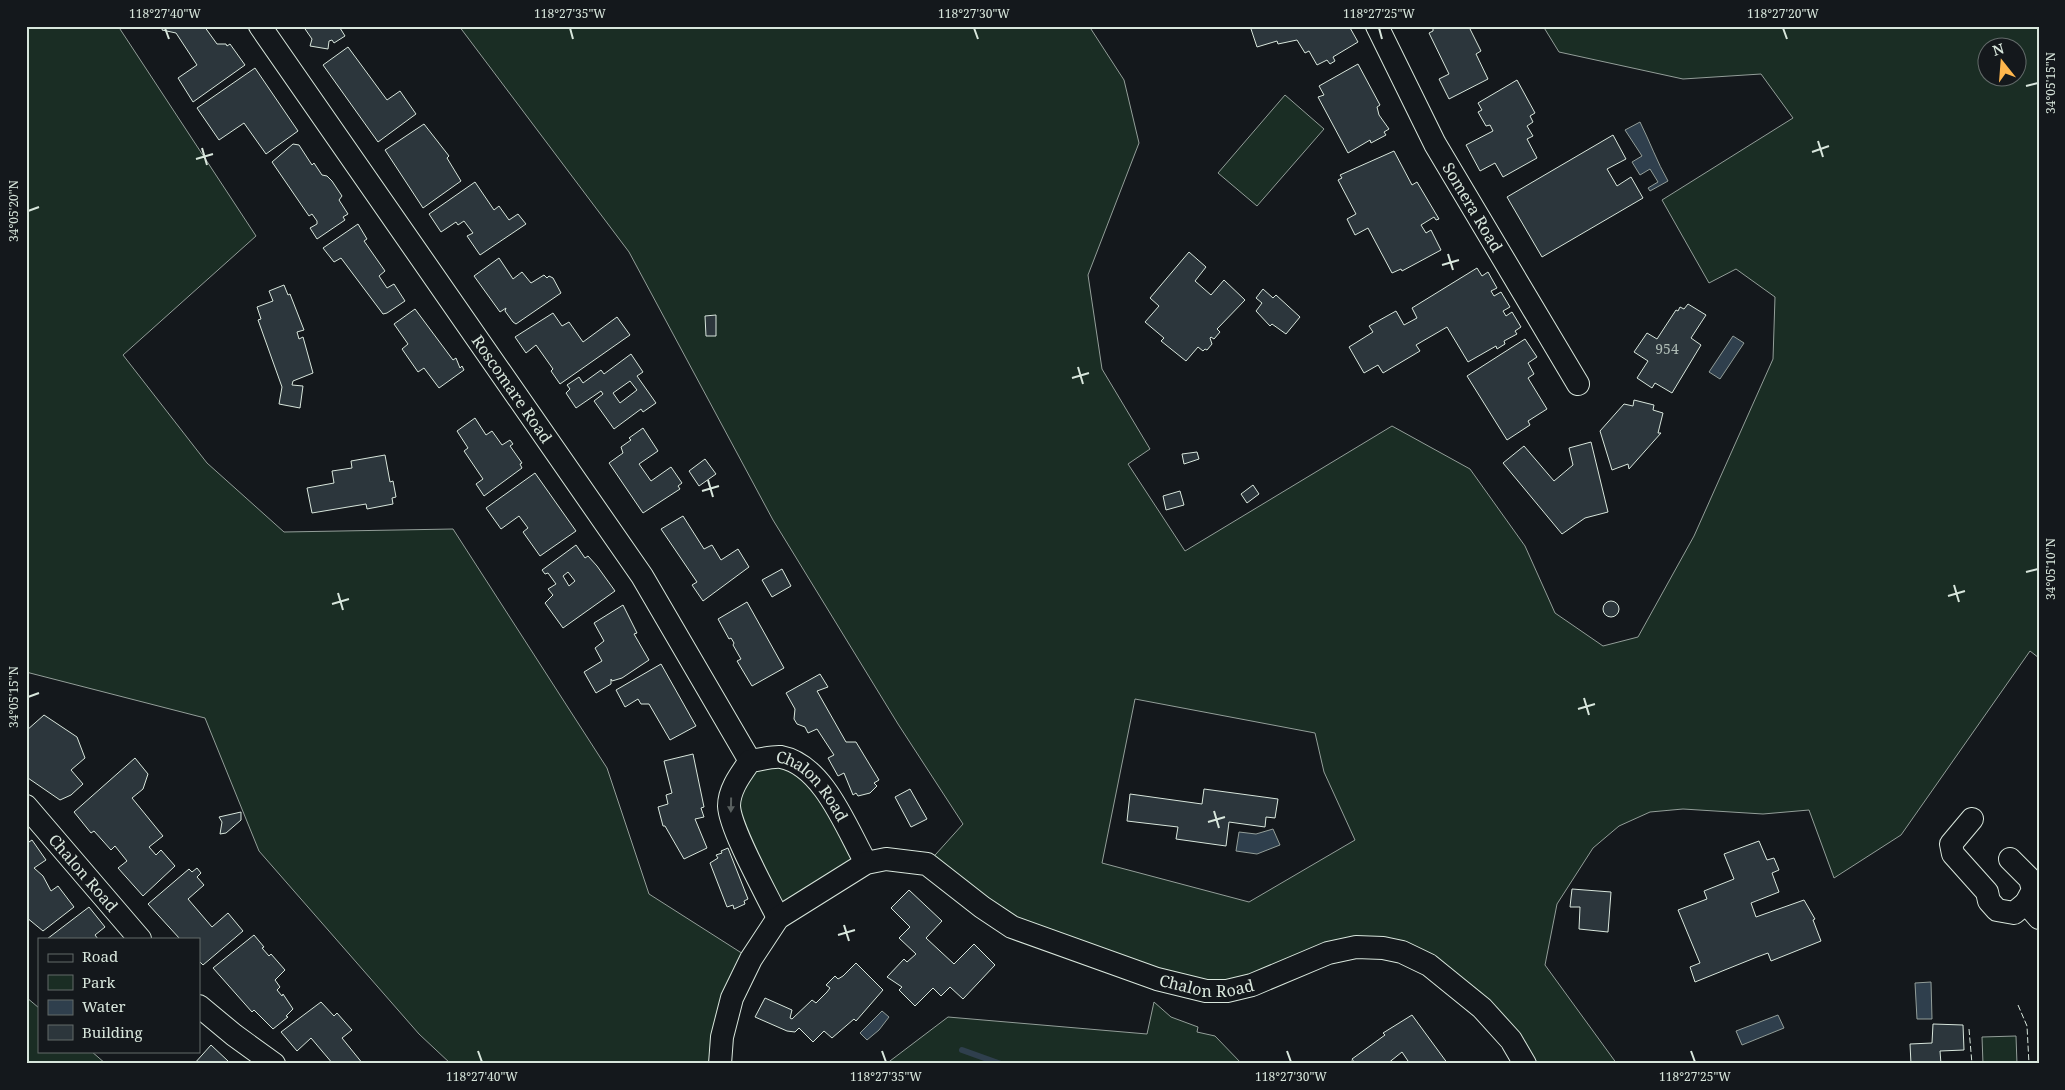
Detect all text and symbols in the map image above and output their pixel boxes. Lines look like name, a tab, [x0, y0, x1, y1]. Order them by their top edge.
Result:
text: 118°27'40"W	[129, 5, 201, 22]
text: 118°27'35"W	[534, 5, 606, 22]
text: 118°27'30"W	[938, 5, 1010, 22]
text: 118°27'25"W	[1343, 5, 1415, 22]
text: 118°27'20"W	[1747, 5, 1819, 22]
north arrow	[1978, 38, 2028, 88]
text: N	[1990, 38, 2006, 60]
text: 34°05'15"N	[2042, 52, 2059, 114]
street label: Somera Road	[1437, 158, 1508, 256]
text: 34°05'20"N	[5, 180, 22, 242]
street label: Roscomare Road	[467, 331, 558, 448]
house number: 954	[1655, 339, 1679, 358]
text: 34°05'10"N	[2042, 538, 2059, 600]
text: 34°05'15"N	[5, 666, 22, 728]
street label: Chalon Road	[774, 745, 853, 825]
one-way arrow	[727, 797, 735, 813]
street label: Chalon Road	[44, 829, 123, 917]
legend	[38, 938, 200, 1052]
text: Road	[82, 946, 118, 966]
street label: Chalon Road	[1157, 969, 1256, 1002]
text: Park	[82, 972, 116, 992]
text: Water	[82, 996, 125, 1016]
text: Building	[82, 1022, 143, 1042]
text: 118°27'40"W	[446, 1068, 518, 1085]
text: 118°27'35"W	[850, 1068, 922, 1085]
text: 118°27'30"W	[1255, 1068, 1327, 1085]
text: 118°27'25"W	[1659, 1068, 1731, 1085]

